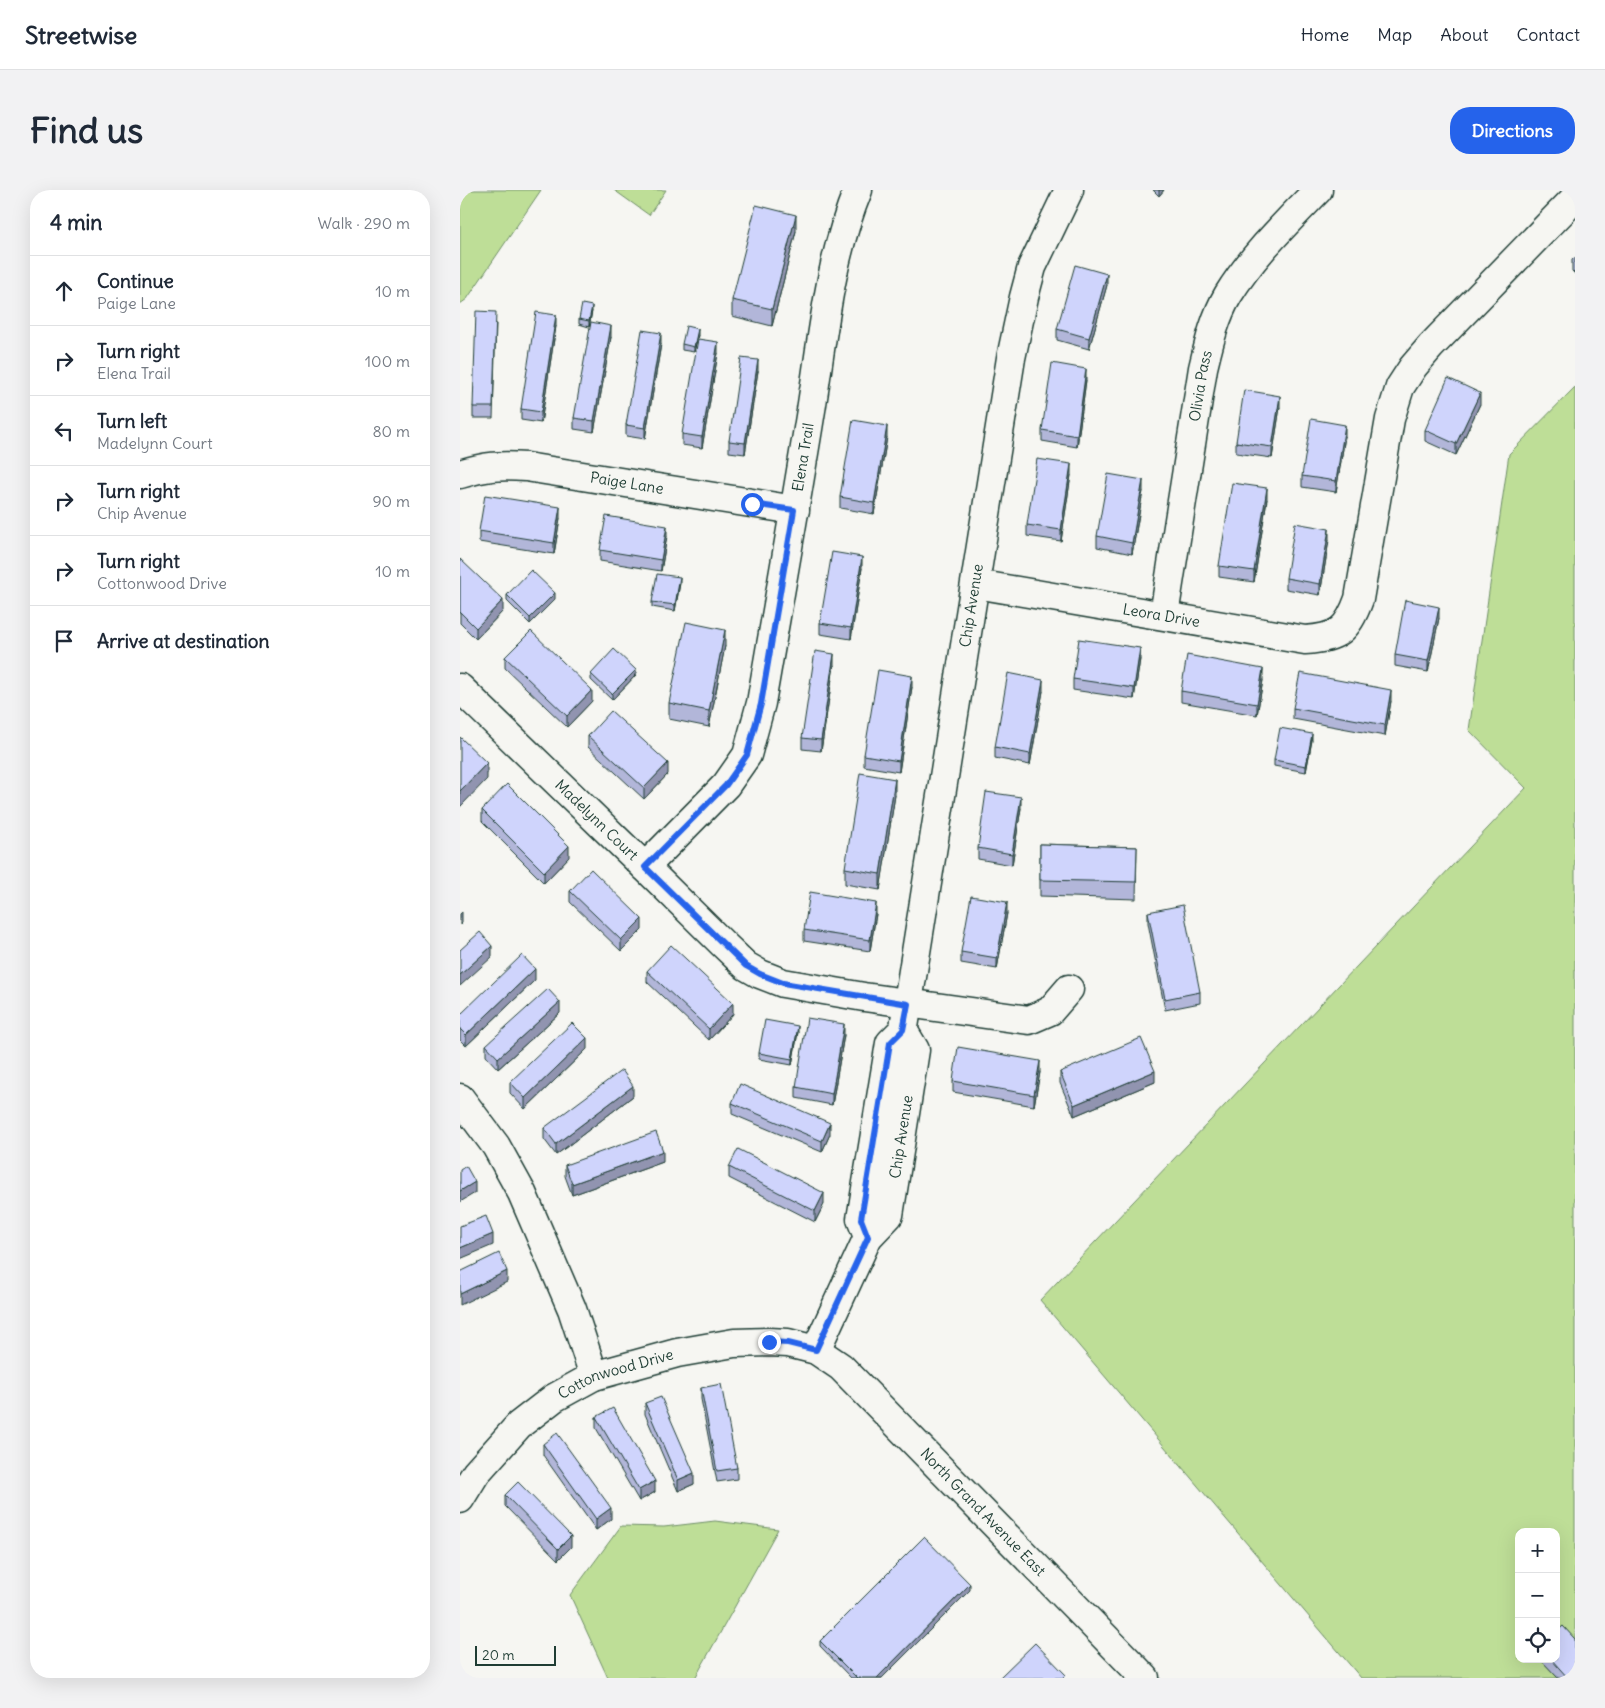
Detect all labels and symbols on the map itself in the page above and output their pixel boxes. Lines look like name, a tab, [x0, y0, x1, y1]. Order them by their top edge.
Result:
street label: Olivia Pass	[1185, 348, 1216, 423]
street label: Elena Trail	[788, 422, 818, 493]
street label: Paige Lane	[589, 467, 665, 498]
route start	[741, 493, 764, 516]
street label: Chip Avenue	[955, 562, 987, 649]
street label: Leora Drive	[1121, 599, 1201, 631]
street label: Madelynn Court	[551, 775, 642, 864]
street label: Chip Avenue	[885, 1094, 917, 1180]
route end	[758, 1331, 781, 1354]
street label: Cottonwood Drive	[554, 1344, 676, 1403]
street label: North Grand Avenue East	[917, 1444, 1050, 1580]
scale bar	[475, 1643, 556, 1666]

